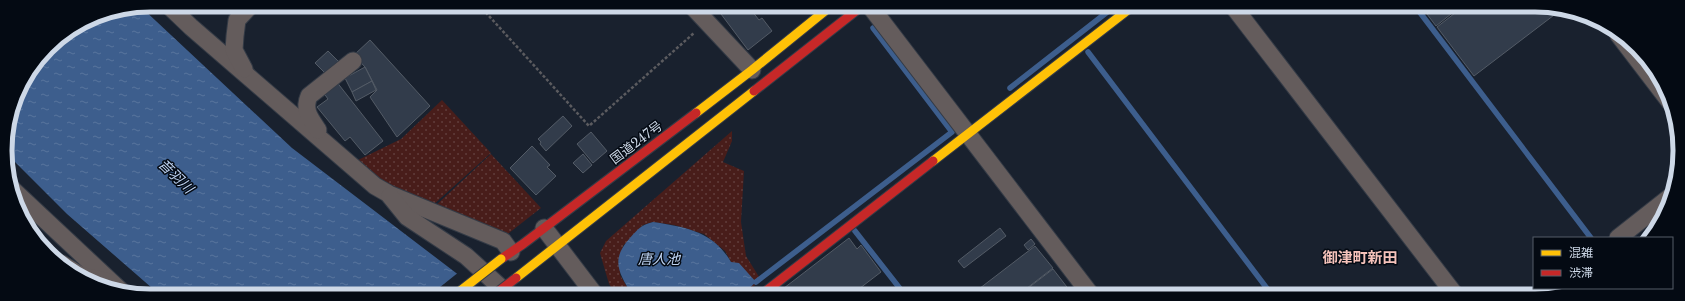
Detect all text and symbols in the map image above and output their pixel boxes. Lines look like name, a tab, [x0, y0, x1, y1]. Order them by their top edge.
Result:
street label: 国道247号	[607, 117, 666, 168]
water label: 音羽川	[155, 155, 199, 198]
legend	[1533, 237, 1673, 289]
text: 混雑	[1569, 245, 1593, 260]
district label: 御津町新田	[1322, 248, 1398, 267]
water label: 唐人池	[638, 250, 682, 268]
text: 渋滞	[1569, 265, 1593, 280]

